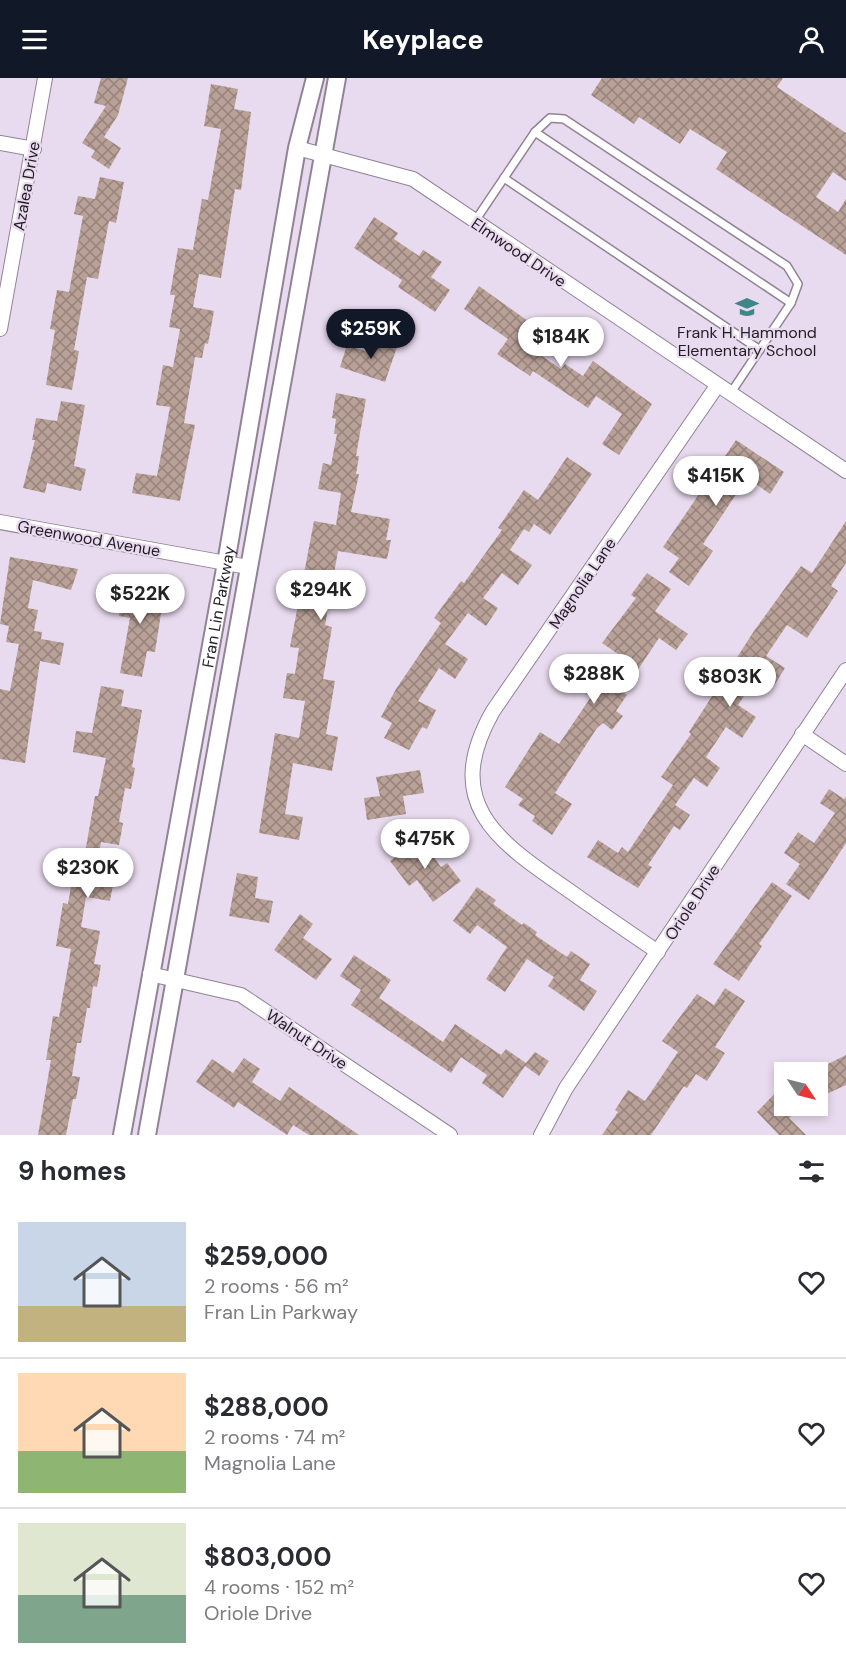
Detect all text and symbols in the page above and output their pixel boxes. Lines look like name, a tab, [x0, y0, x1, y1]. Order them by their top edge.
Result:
text: Keyplace	[362, 22, 484, 57]
icon: menu	[18, 23, 51, 56]
icon: person	[795, 23, 828, 56]
street label: Azalea Drive	[8, 140, 45, 232]
street label: Elmwood Drive	[467, 213, 570, 292]
school or university icon: Frank H. Hammond Elementary School	[734, 294, 760, 320]
pin: $259K	[329, 309, 413, 360]
text: $259K	[340, 315, 402, 341]
pin: $184K	[519, 317, 603, 368]
place label: Frank H. Hammond Elementary School	[677, 322, 817, 361]
text: $184K	[532, 323, 590, 349]
pin: $415K	[674, 456, 758, 507]
text: $415K	[687, 462, 745, 488]
street label: Greenwood Avenue	[16, 516, 162, 561]
street label: Magnolia Lane	[544, 534, 621, 633]
street label: Fran Lin Parkway	[197, 544, 240, 669]
pin: $294K	[279, 570, 363, 621]
pin: $522K	[98, 574, 182, 625]
text: $294K	[290, 576, 352, 602]
text: $522K	[110, 580, 170, 606]
pin: $288K	[552, 654, 636, 705]
pin: $803K	[688, 657, 772, 708]
text: $288K	[563, 660, 625, 686]
text: $803K	[698, 663, 762, 689]
pin: $475K	[383, 819, 467, 870]
text: $475K	[395, 825, 455, 851]
pin: $230K	[46, 848, 130, 899]
text: $230K	[57, 854, 119, 880]
street label: Oriole Drive	[660, 860, 725, 944]
street label: Walnut Drive	[262, 1004, 351, 1074]
north arrow	[774, 1062, 828, 1116]
map controls	[774, 1062, 828, 1116]
text: 9 homes	[18, 1154, 127, 1188]
icon: filters	[795, 1155, 828, 1188]
text: $259,000	[204, 1239, 328, 1273]
icon: home	[66, 1246, 138, 1318]
icon: heart	[795, 1266, 828, 1299]
text: 2 rooms · 56 m²	[204, 1273, 349, 1299]
text: Fran Lin Parkway	[204, 1299, 358, 1325]
text: $288,000	[204, 1390, 329, 1424]
icon: home	[66, 1397, 138, 1469]
icon: heart	[795, 1417, 828, 1450]
text: 2 rooms · 74 m²	[204, 1424, 345, 1450]
text: Magnolia Lane	[204, 1450, 336, 1476]
text: $803,000	[204, 1540, 331, 1574]
icon: home	[66, 1547, 138, 1619]
icon: heart	[795, 1567, 828, 1600]
text: 4 rooms · 152 m²	[204, 1574, 354, 1600]
text: Oriole Drive	[204, 1600, 312, 1626]

